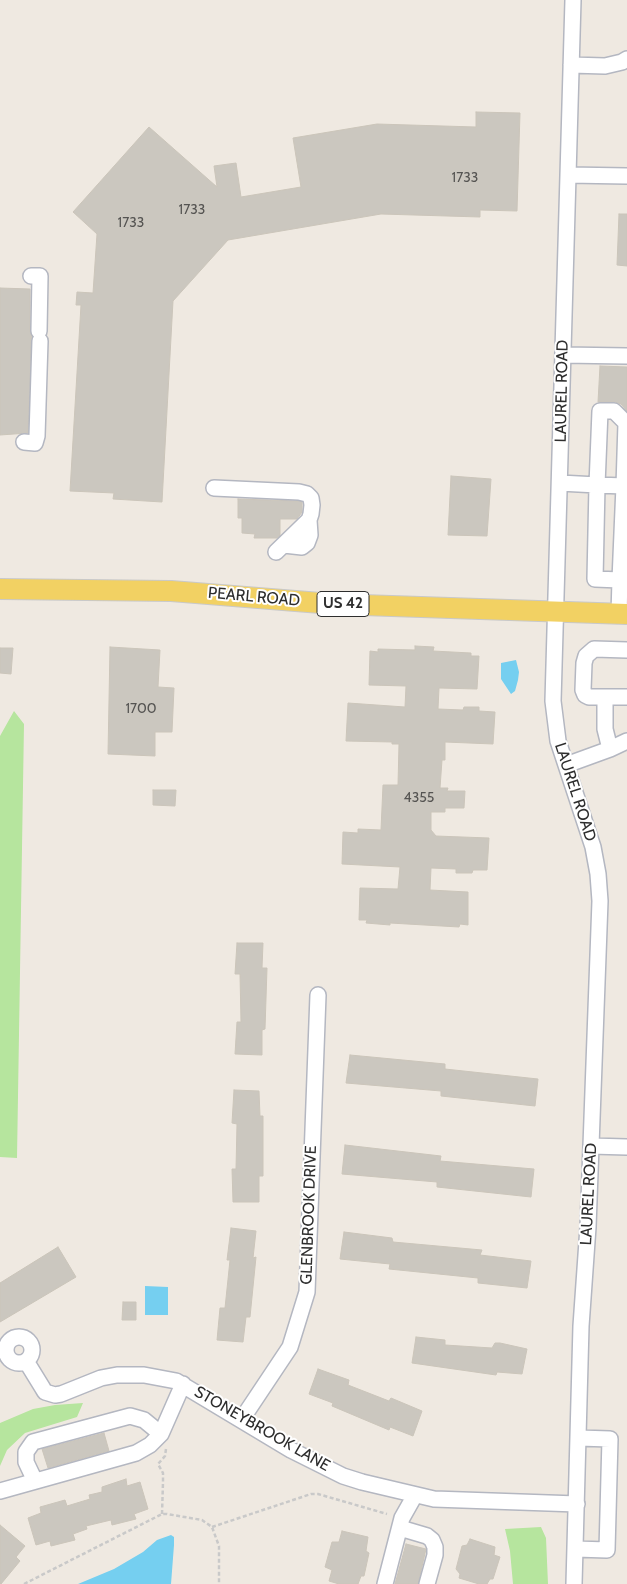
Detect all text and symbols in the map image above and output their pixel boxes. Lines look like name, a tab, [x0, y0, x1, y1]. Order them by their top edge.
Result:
house number: 1733	[452, 170, 478, 186]
house number: 1733	[179, 202, 205, 218]
house number: 1733	[118, 215, 144, 231]
street label: LAUREL ROAD	[552, 340, 572, 442]
street label: PEARL ROAD	[207, 583, 301, 611]
road number: US 42	[317, 592, 369, 616]
house number: 1700	[125, 701, 157, 717]
street label: LAUREL ROAD	[550, 740, 600, 844]
house number: 4355	[404, 790, 434, 806]
street label: LAUREL ROAD	[577, 1142, 601, 1246]
street label: GLENBROOK DRIVE	[297, 1145, 321, 1285]
street label: STONEYBROOK LANE	[191, 1382, 333, 1476]

